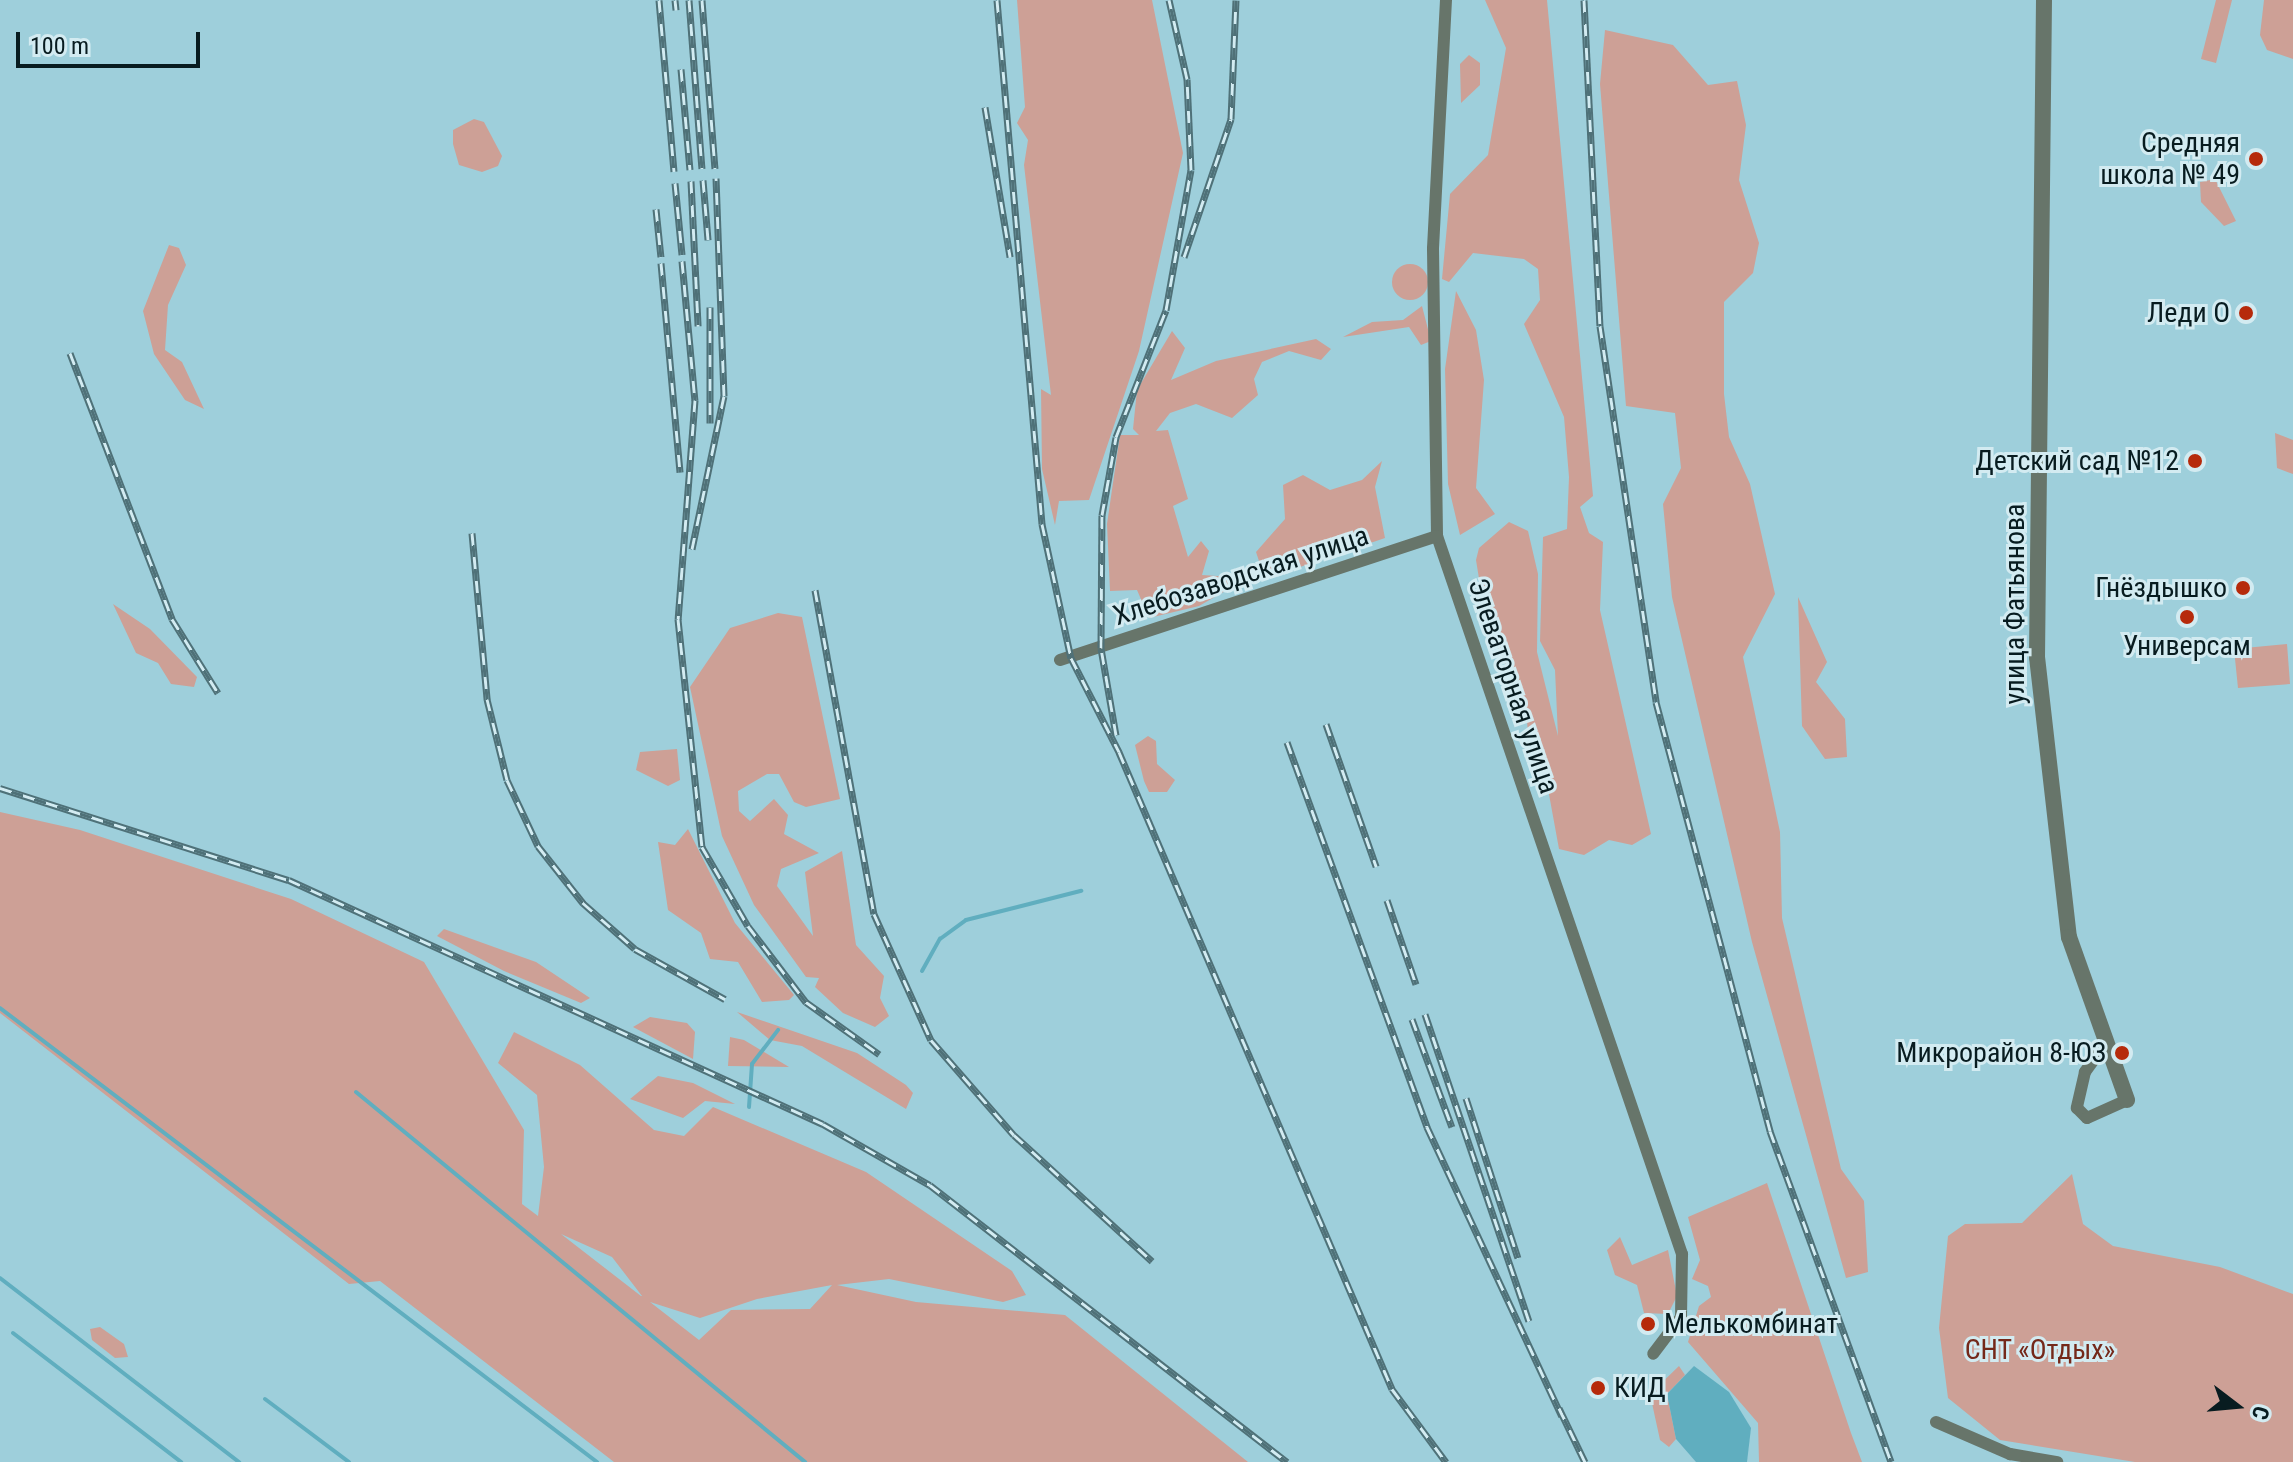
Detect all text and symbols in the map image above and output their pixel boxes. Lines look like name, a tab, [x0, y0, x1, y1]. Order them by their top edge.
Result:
scale bar	[20, 16, 204, 66]
text: 100 m	[30, 32, 89, 60]
place label: Средняя школа № 49	[2100, 126, 2240, 192]
marker: Средняя школа № 49	[2247, 150, 2265, 168]
place label: Леди О	[2147, 296, 2230, 330]
marker: Леди О	[2237, 304, 2255, 322]
place label: Детский сад №12	[1975, 444, 2179, 478]
marker: Детский сад №12	[2186, 452, 2204, 470]
street label: улица Фатьянова	[1998, 504, 2032, 704]
street label: Хлебозаводская улица	[1109, 519, 1373, 633]
place label: Гнёздышко	[2095, 571, 2227, 605]
street label: Элеваторная улица	[1460, 574, 1566, 798]
marker: Гнёздышко	[2234, 579, 2252, 597]
marker: Универсам	[2178, 608, 2196, 626]
place label: Универсам	[2123, 629, 2251, 663]
place label: Микрорайон 8-ЮЗ	[1896, 1036, 2106, 1070]
marker: Микрорайон 8-ЮЗ	[2113, 1044, 2131, 1062]
place label: Мелькомбинат	[1664, 1307, 1838, 1341]
marker: Мелькомбинат	[1639, 1315, 1657, 1333]
park label: СНТ «Отдых»	[1964, 1333, 2116, 1367]
north arrow	[2197, 1366, 2277, 1446]
place label: КИД	[1614, 1371, 1666, 1405]
marker: КИД	[1589, 1379, 1607, 1397]
text: С	[2247, 1403, 2274, 1422]

